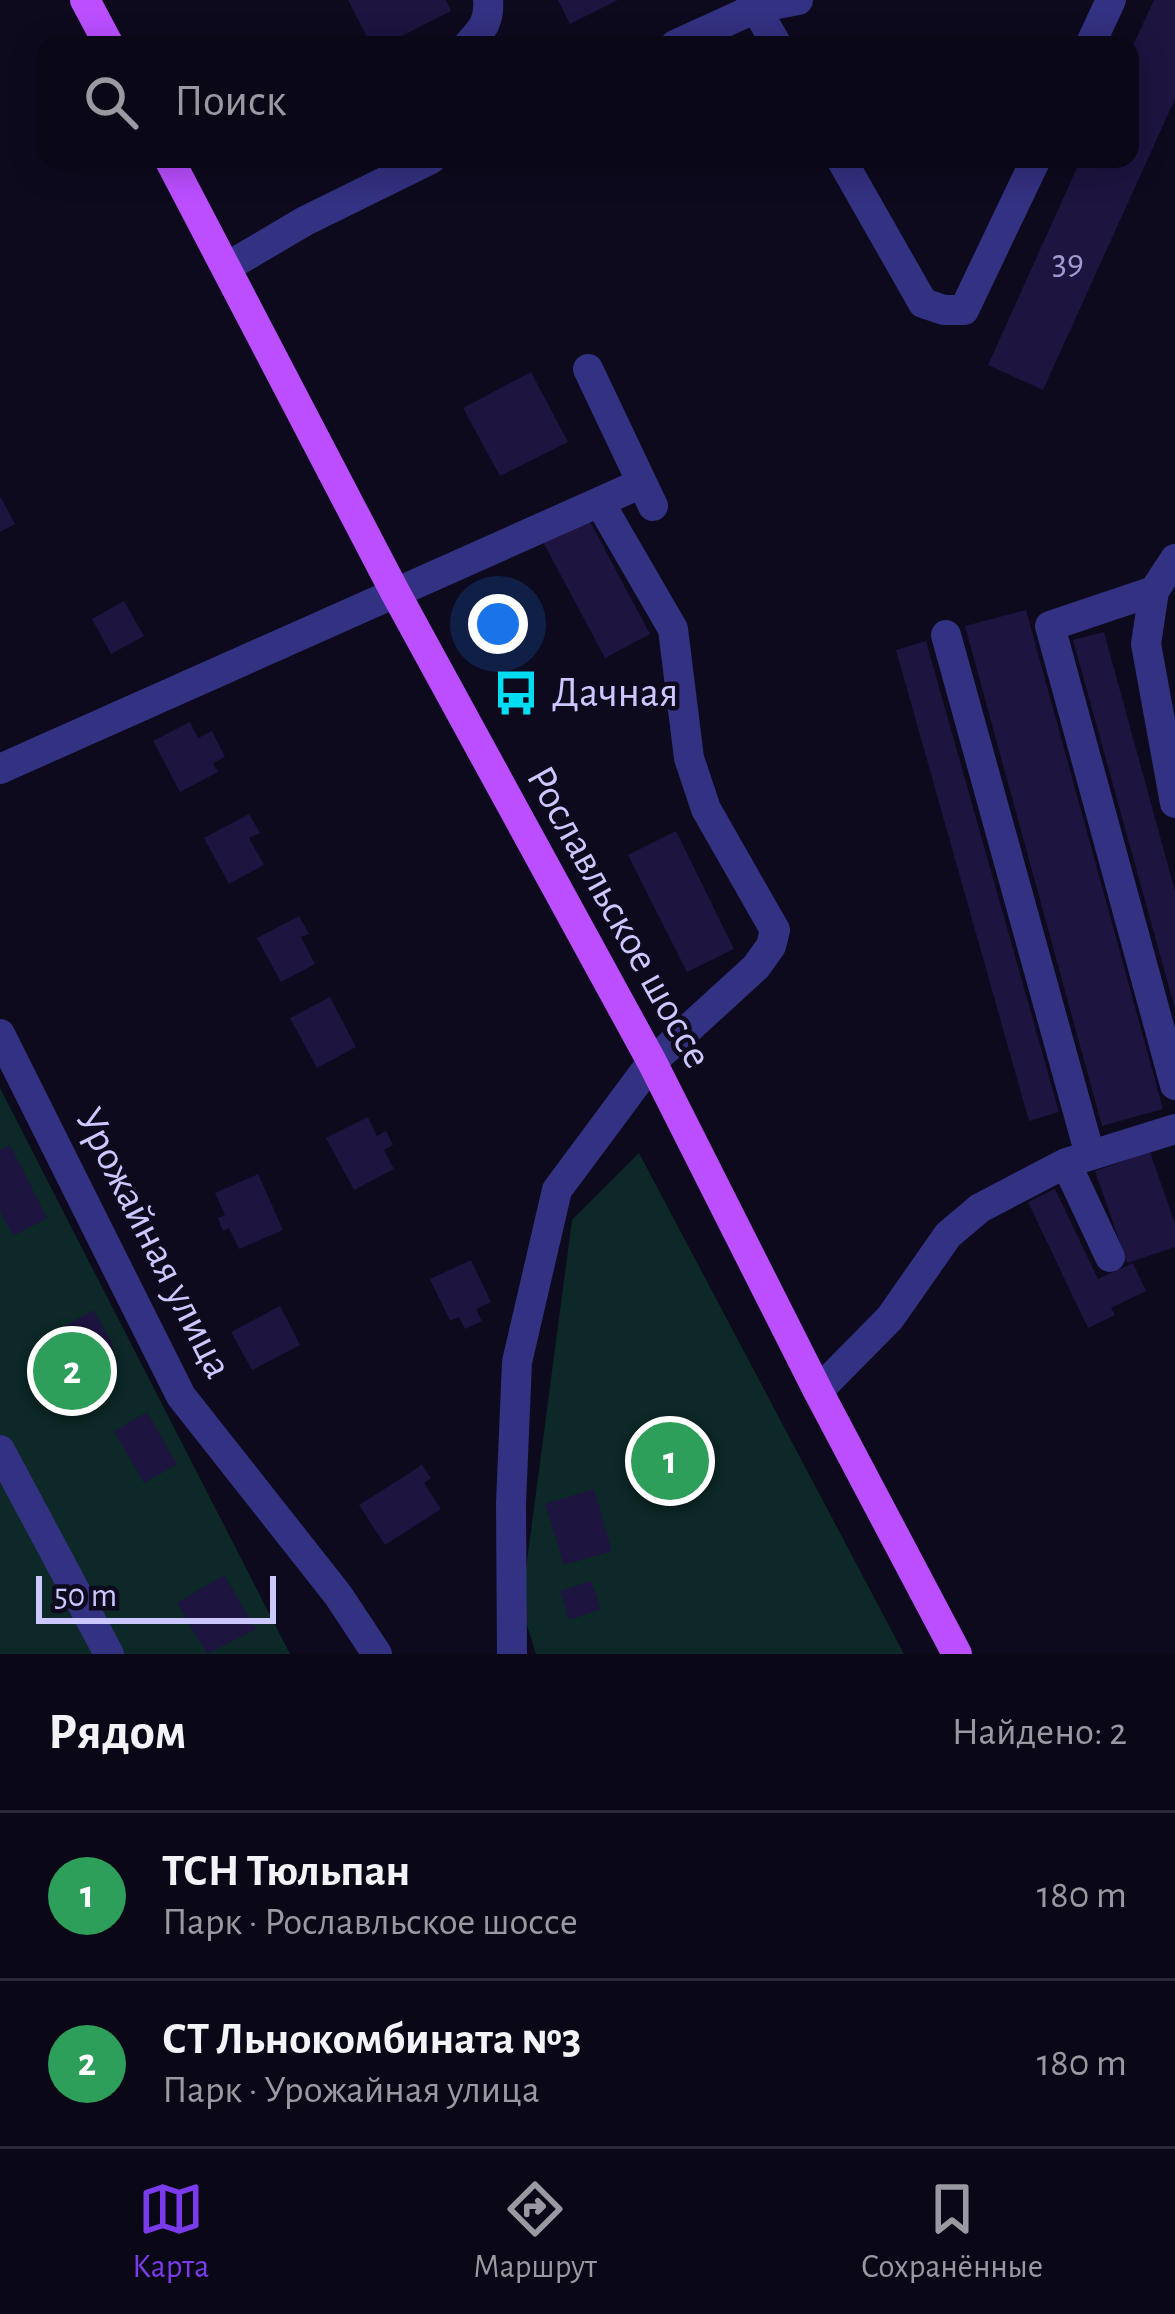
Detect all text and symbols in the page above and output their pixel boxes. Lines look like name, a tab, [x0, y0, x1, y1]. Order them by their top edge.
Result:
search box	[36, 36, 1139, 168]
icon: search	[78, 69, 144, 135]
text: Поиск	[174, 79, 286, 124]
house number: 39	[1052, 244, 1084, 280]
your location	[468, 594, 528, 654]
bus stop icon: Дачная	[491, 668, 541, 718]
place label: Дачная	[552, 672, 678, 714]
street label: Рославльское шоссе	[519, 759, 719, 1075]
street label: Урожайная улица	[68, 1101, 240, 1385]
pin: 2	[33, 1326, 111, 1416]
pin: 1	[631, 1416, 709, 1506]
scale bar	[36, 1570, 276, 1623]
text: 50 m	[54, 1580, 117, 1613]
text: Рядом	[48, 1707, 187, 1758]
text: Найдено: 2	[952, 1713, 1127, 1752]
text: ТСН Тюльпан	[162, 1849, 410, 1894]
text: 1	[80, 1876, 94, 1915]
text: 180 m	[1037, 1876, 1127, 1915]
text: Парк · Рославльское шоссе	[162, 1903, 578, 1942]
text: СТ Льнокомбината №3	[162, 2017, 581, 2062]
text: 2	[78, 2044, 96, 2083]
text: 180 m	[1037, 2044, 1127, 2083]
text: Парк · Урожайная улица	[162, 2071, 540, 2110]
tab: Карта	[132, 2176, 209, 2288]
tab: Маршрут	[473, 2176, 597, 2288]
tab: Сохранённые	[861, 2176, 1043, 2288]

